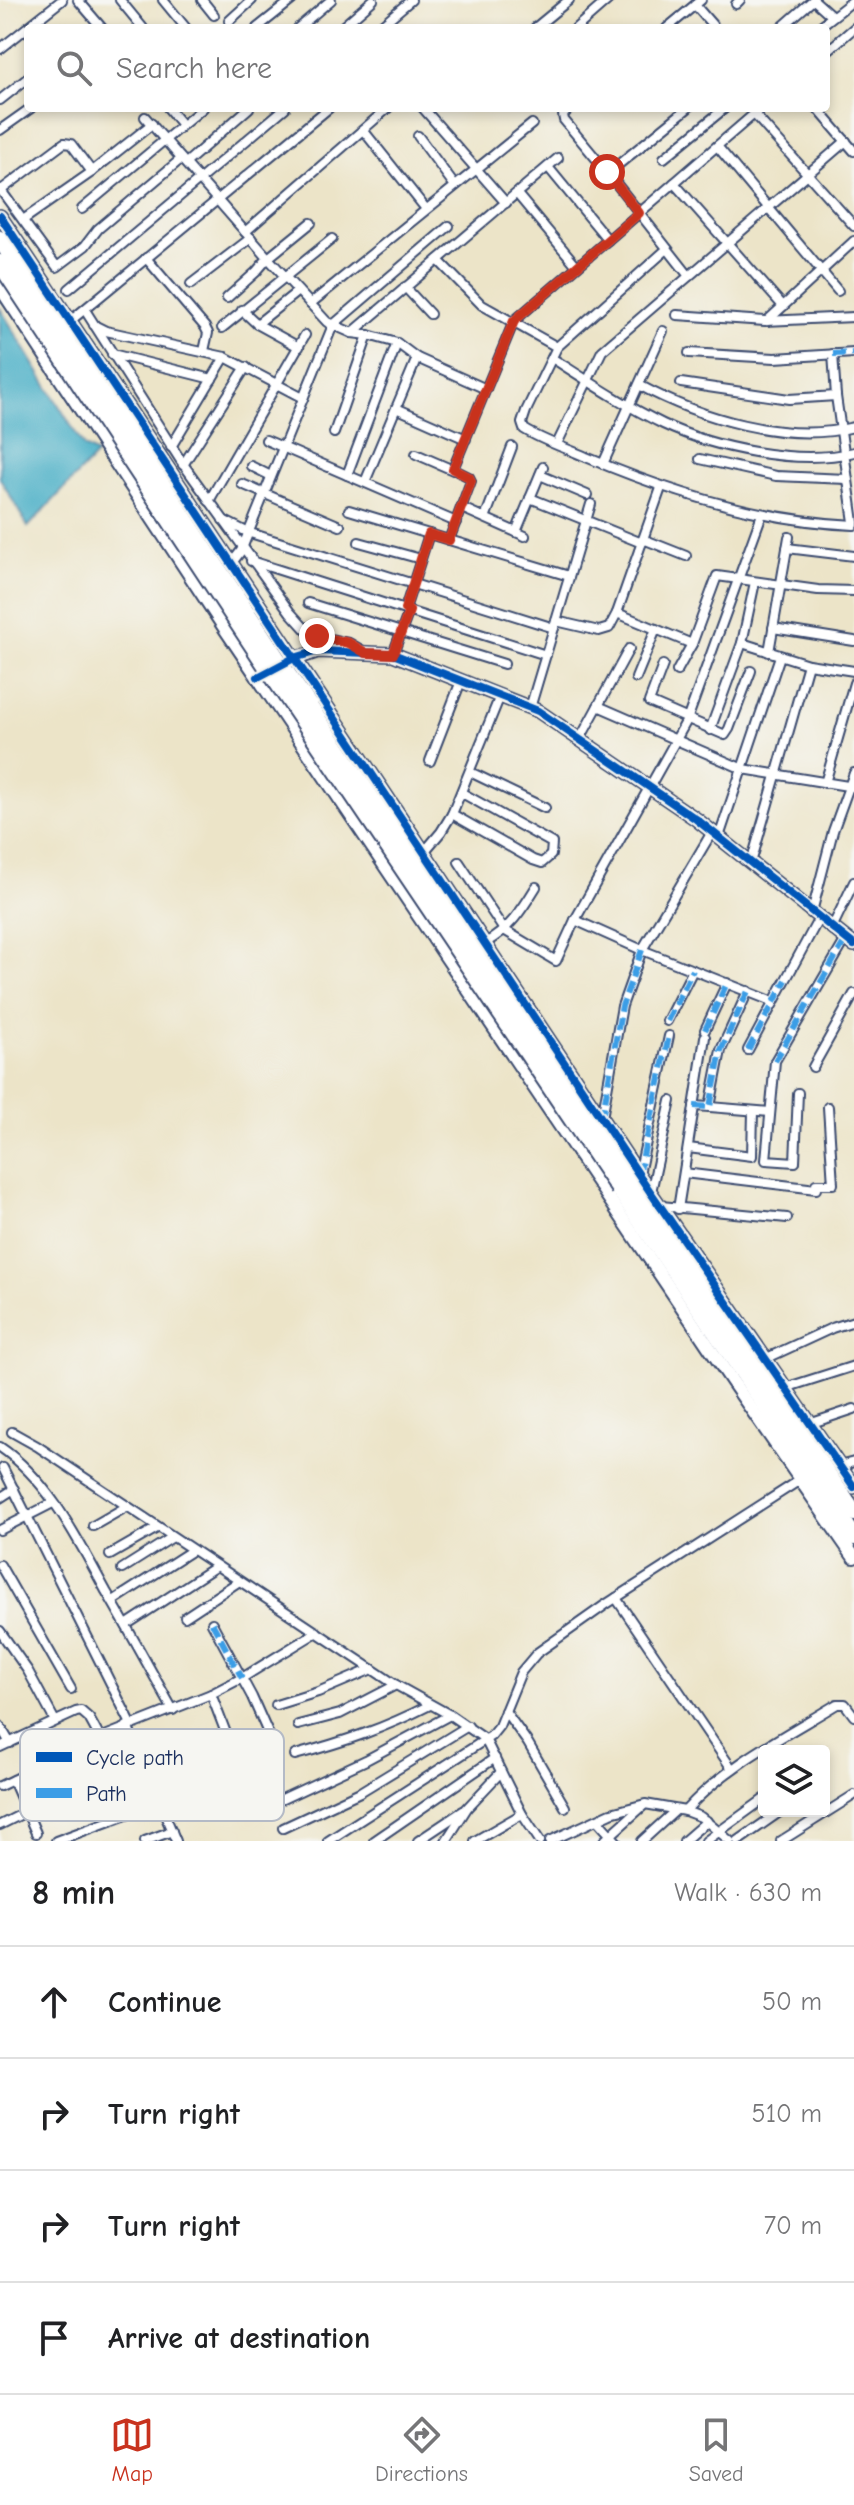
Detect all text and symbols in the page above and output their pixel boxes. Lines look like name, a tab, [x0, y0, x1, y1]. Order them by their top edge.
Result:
search box	[24, 24, 830, 112]
icon: search	[52, 46, 96, 90]
text: Search here	[116, 51, 272, 86]
route start	[589, 154, 625, 190]
route end	[299, 618, 335, 654]
legend	[20, 1729, 284, 1821]
text: Cycle path	[86, 1745, 184, 1771]
map controls	[758, 1745, 830, 1817]
button: layers	[758, 1745, 830, 1817]
text: Path	[86, 1781, 127, 1807]
text: 8 min	[32, 1873, 115, 1913]
text: Walk · 630 m	[674, 1878, 822, 1908]
icon: ahead	[32, 1980, 76, 2024]
text: Continue	[108, 1985, 222, 2020]
text: 50 m	[762, 1987, 822, 2017]
icon: right	[32, 2092, 76, 2136]
text: Turn right	[108, 2097, 240, 2132]
text: 510 m	[752, 2099, 822, 2129]
icon: right	[32, 2204, 76, 2248]
text: Turn right	[108, 2209, 240, 2244]
text: 70 m	[764, 2211, 822, 2241]
icon: arrive	[32, 2316, 76, 2360]
text: Arrive at destination	[108, 2321, 370, 2356]
tab: Map	[110, 2413, 154, 2487]
tab: Directions	[375, 2413, 468, 2487]
tab: Saved	[689, 2413, 744, 2487]

